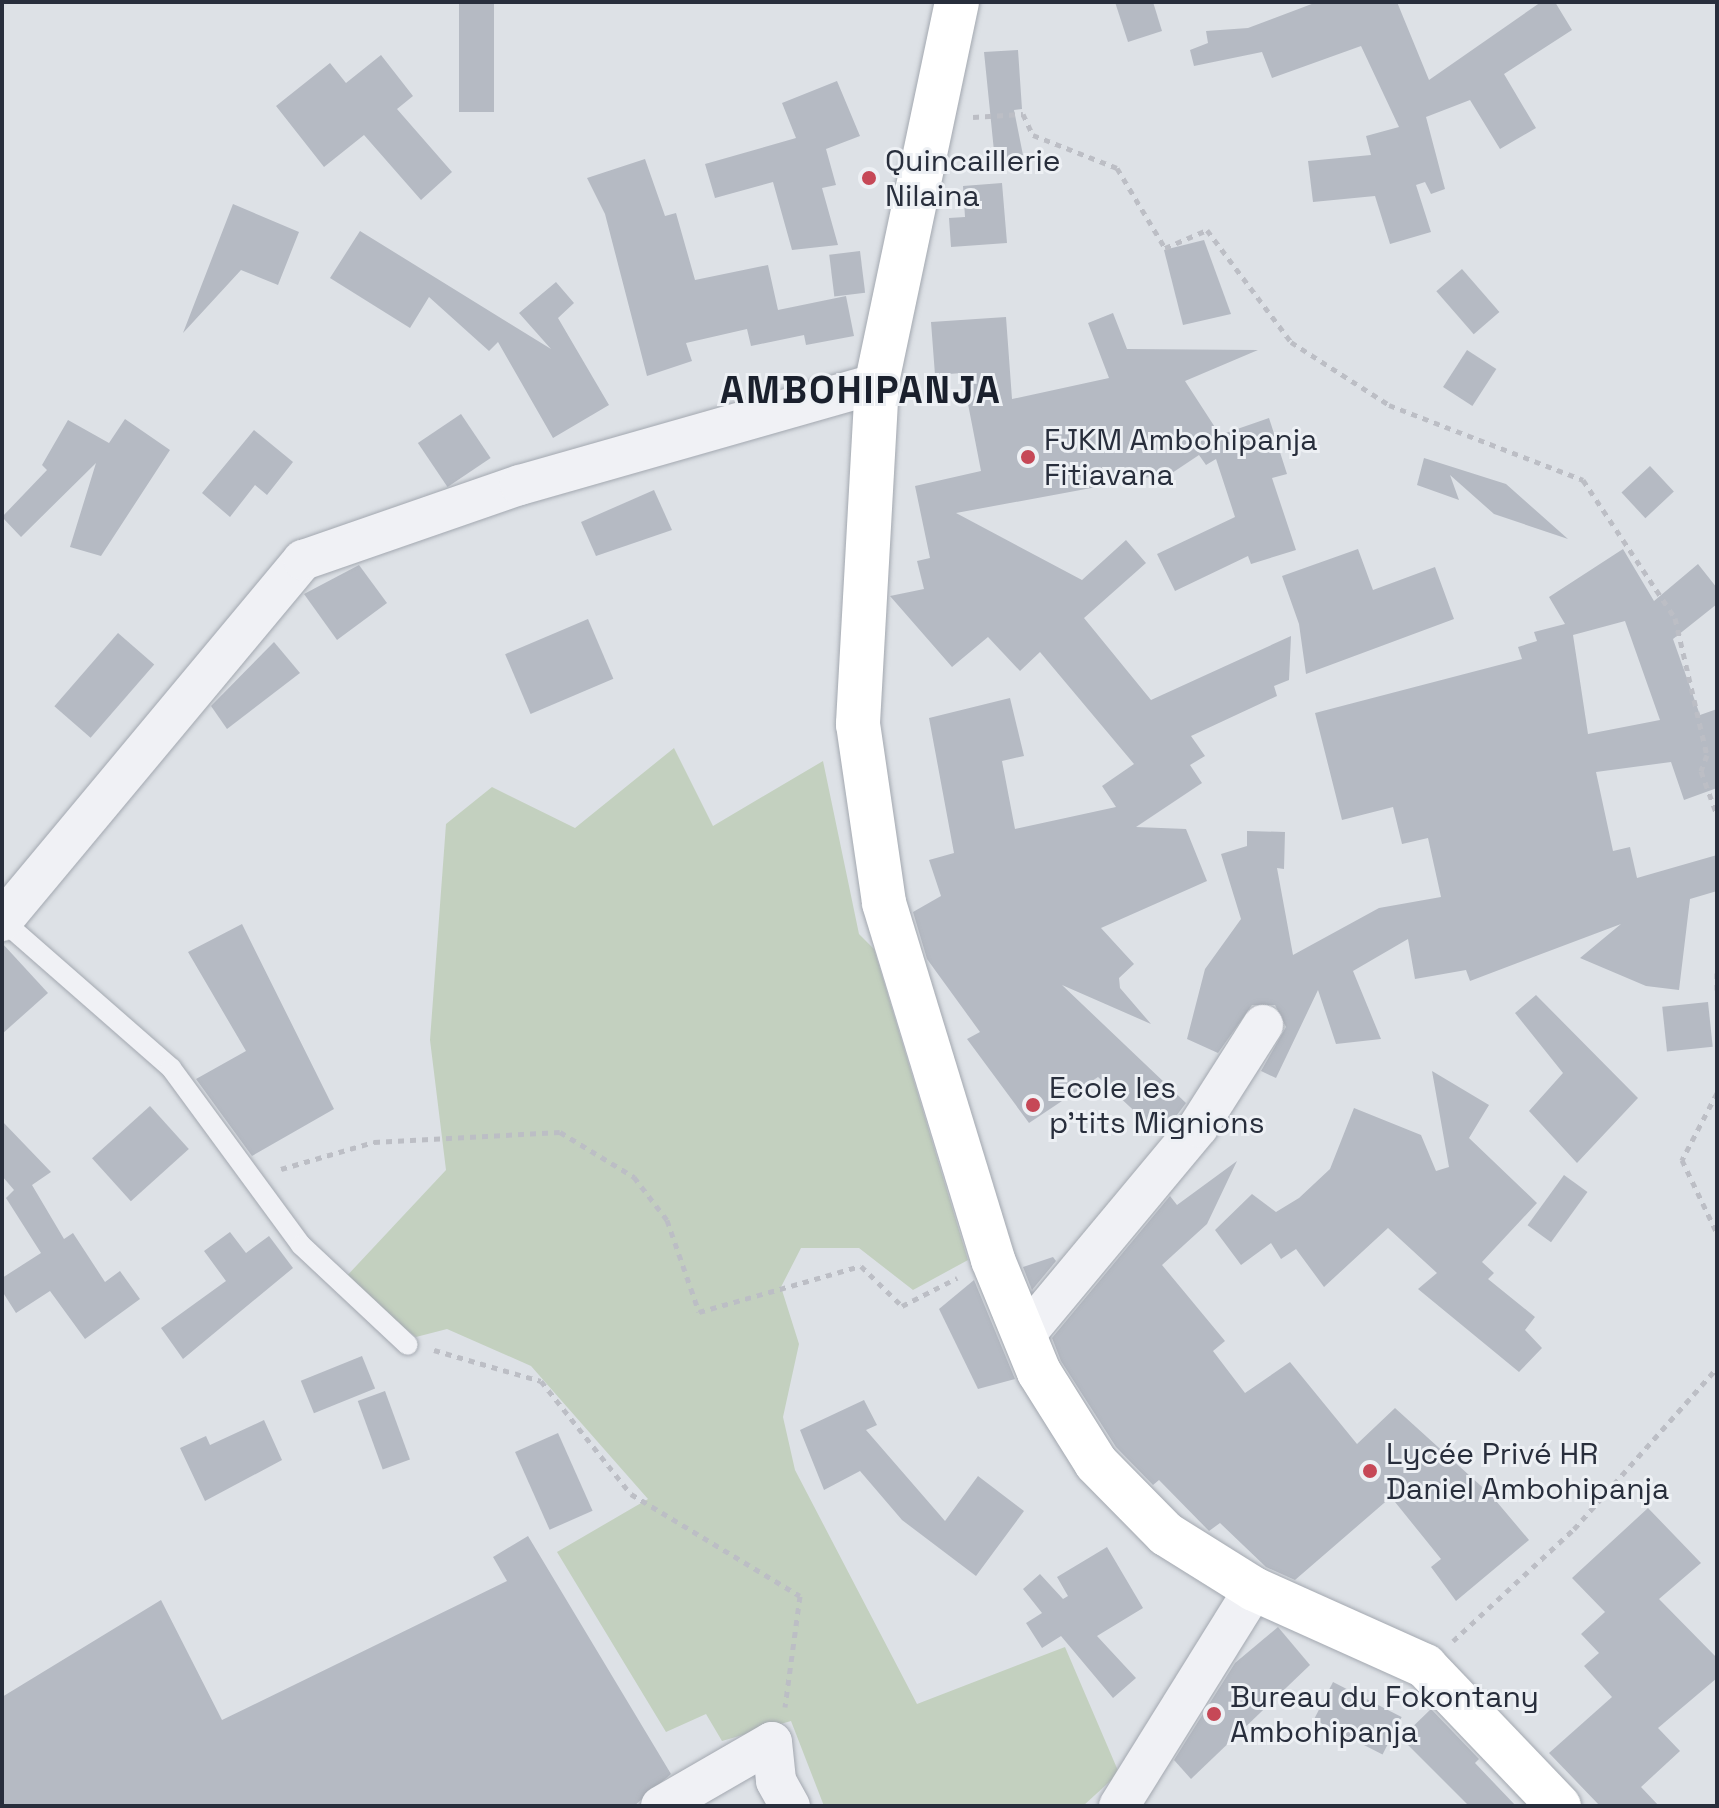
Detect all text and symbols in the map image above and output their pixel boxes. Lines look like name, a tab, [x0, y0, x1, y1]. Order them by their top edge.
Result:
place label: Quincaillerie Nilaina	[885, 143, 1061, 214]
marker: Quincaillerie Nilaina	[860, 169, 878, 187]
district label: AMBOHIPANJA	[720, 368, 1002, 414]
place label: FJKM Ambohipanja Fitiavana	[1044, 422, 1318, 492]
marker: FJKM Ambohipanja Fitiavana	[1019, 448, 1037, 466]
place label: Ecole les p’tits Mignions	[1049, 1070, 1264, 1140]
marker: Ecole les p’tits Mignions	[1024, 1096, 1042, 1114]
place label: Lycée Privé HR Daniel Ambohipanja	[1386, 1436, 1670, 1506]
marker: Lycée Privé HR Daniel Ambohipanja	[1361, 1462, 1379, 1480]
place label: Bureau du Fokontany Ambohipanja	[1230, 1679, 1539, 1750]
marker: Bureau du Fokontany Ambohipanja	[1205, 1705, 1223, 1723]

